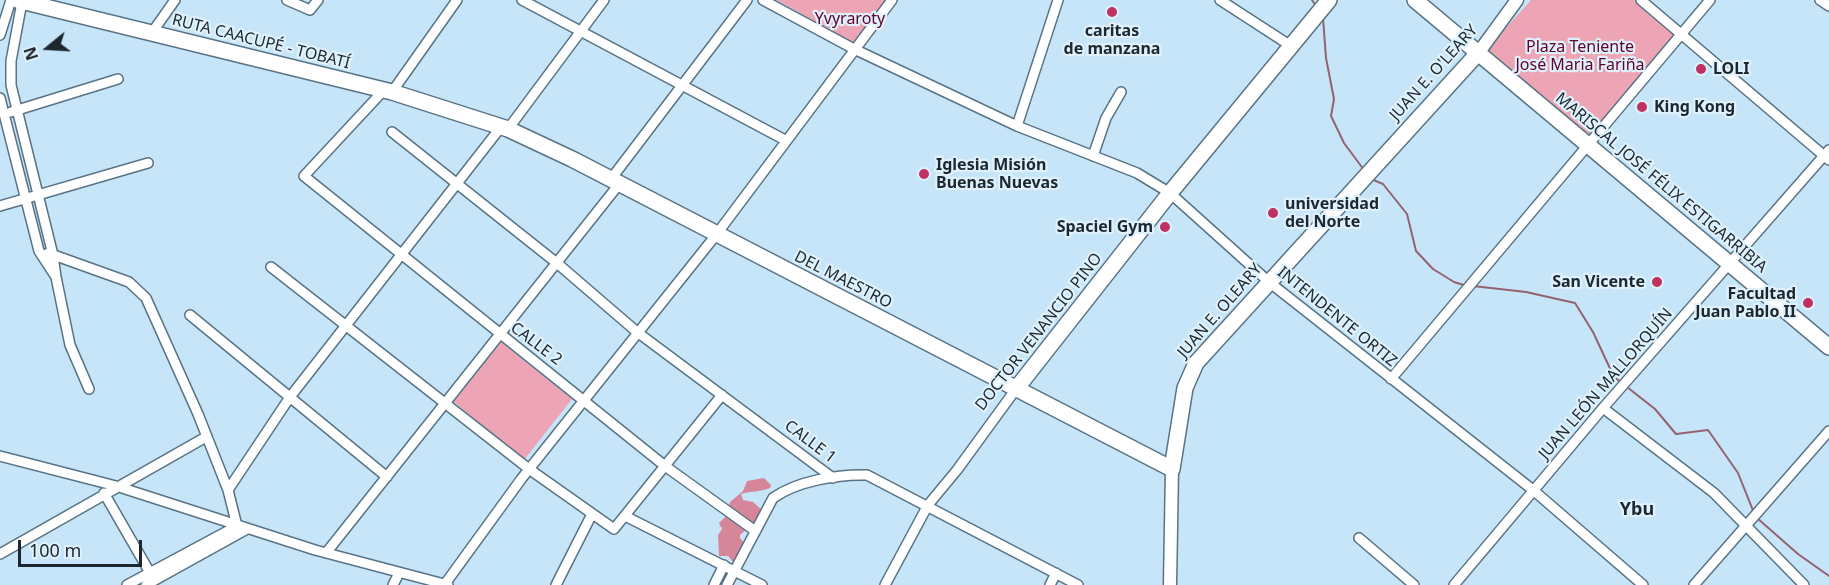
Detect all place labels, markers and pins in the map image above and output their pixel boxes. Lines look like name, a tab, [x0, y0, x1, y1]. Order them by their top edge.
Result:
marker: caritas de manzana	[1105, 5, 1119, 19]
place label: caritas de manzana	[1064, 21, 1160, 59]
place label: LOLI	[1713, 59, 1749, 79]
marker: LOLI	[1694, 62, 1708, 76]
place label: King Kong	[1654, 97, 1735, 117]
marker: King Kong	[1635, 100, 1649, 114]
place label: Iglesia Misión Buenas Nuevas	[936, 155, 1058, 193]
marker: Iglesia Misión Buenas Nuevas	[917, 167, 931, 181]
place label: universidad del Norte	[1285, 194, 1379, 232]
marker: universidad del Norte	[1266, 206, 1280, 220]
place label: Spaciel Gym	[1057, 217, 1153, 237]
marker: Spaciel Gym	[1158, 220, 1172, 234]
place label: San Vicente	[1552, 272, 1645, 292]
marker: San Vicente	[1650, 275, 1664, 289]
place label: Facultad Juan Pablo II	[1695, 284, 1796, 322]
marker: Facultad Juan Pablo II	[1801, 296, 1815, 310]

